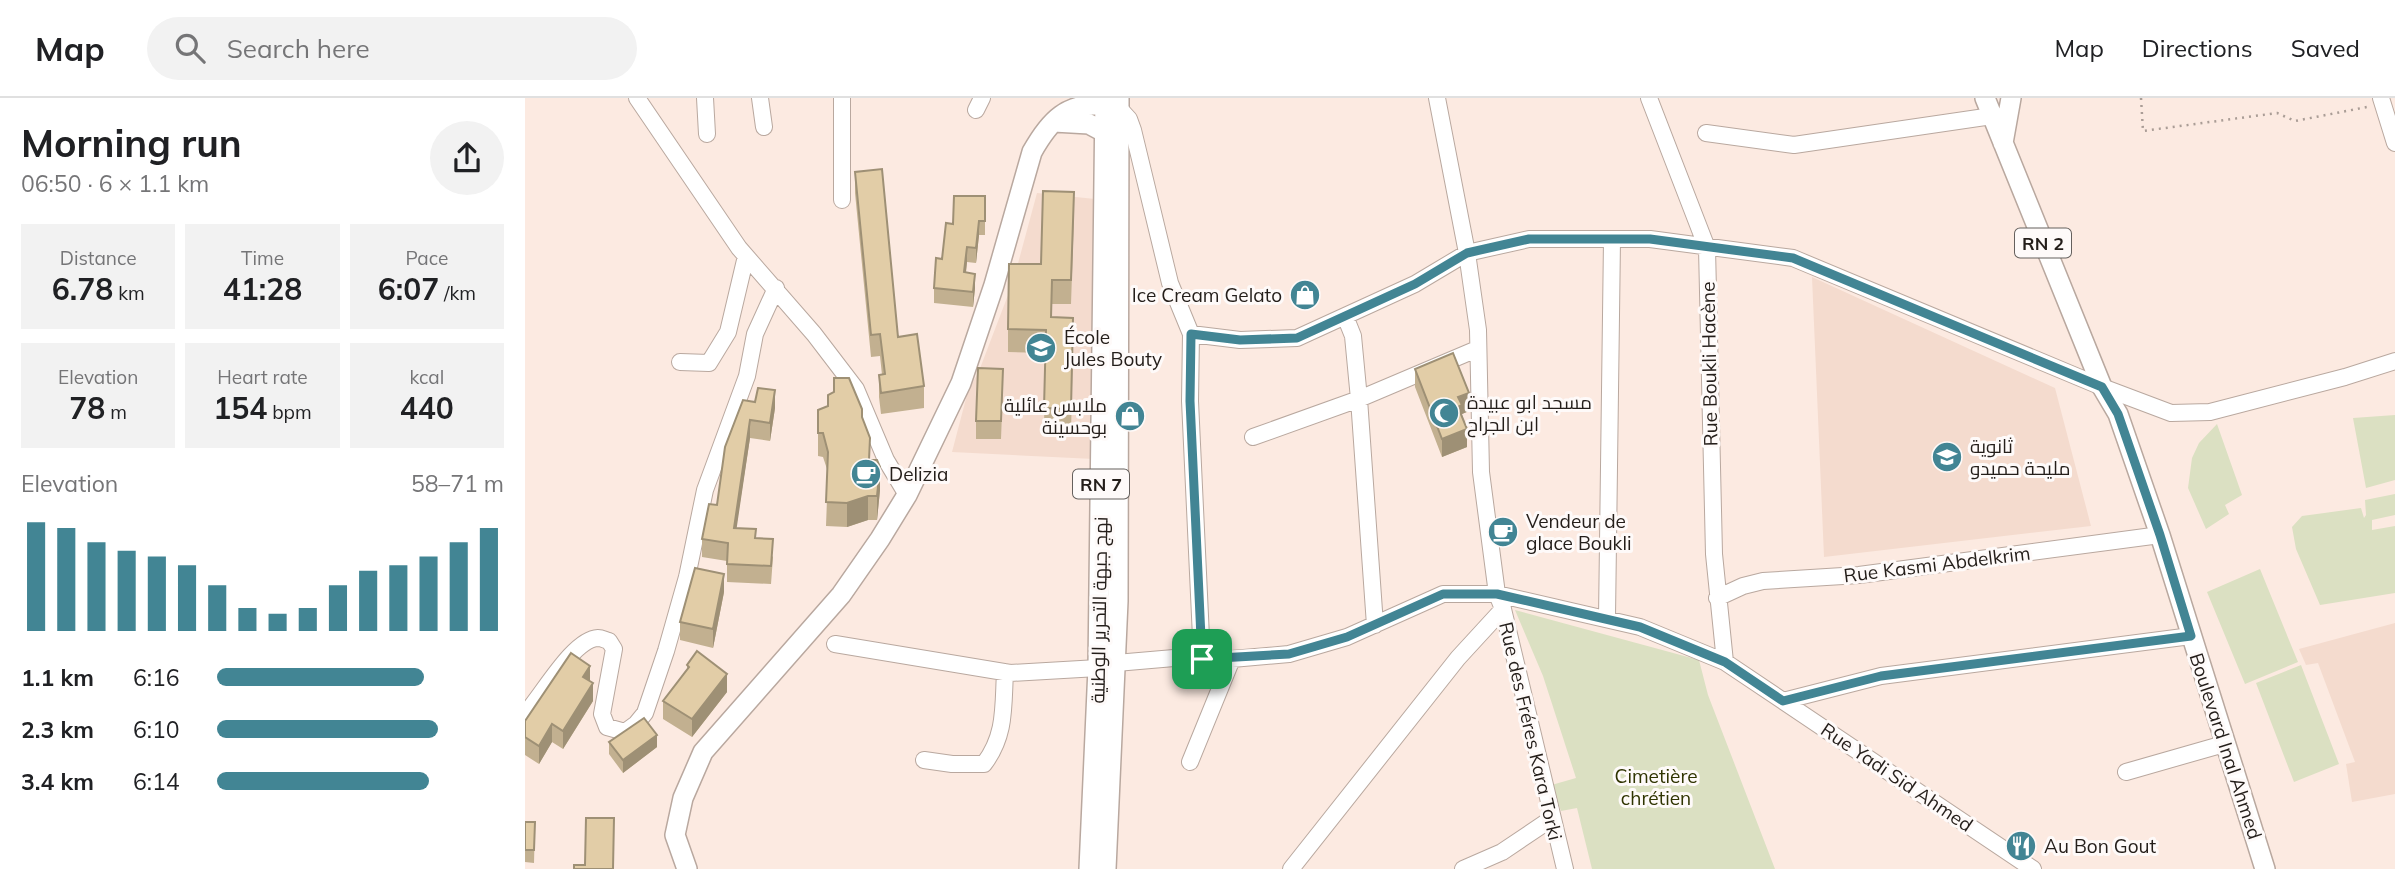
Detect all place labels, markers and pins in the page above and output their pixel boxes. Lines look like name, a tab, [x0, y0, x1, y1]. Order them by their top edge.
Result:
shop icon: Ice Cream Gelato	[1288, 278, 1322, 312]
place label: Ice Cream Gelato	[1132, 283, 1282, 307]
place label: École Jules Bouty	[1064, 325, 1162, 371]
school or university icon: École Jules Bouty	[1024, 331, 1058, 365]
place label: مسجد ابو عبيدة ابن الجراح	[1467, 390, 1592, 438]
place label: ملابس عائلية بوحسينة	[1004, 393, 1107, 439]
mosque icon: مسجد ابو عبيدة ابن الجراح	[1427, 396, 1461, 430]
shop icon: ملابس عائلية بوحسينة	[1113, 399, 1147, 433]
place label: ثانوية مليحة حميدو	[1970, 434, 2071, 480]
school or university icon: ثانوية مليحة حميدو	[1930, 440, 1964, 474]
cafe icon: Delizia	[849, 457, 883, 491]
place label: Delizia	[889, 462, 948, 486]
place label: Vendeur de glace Boukli	[1526, 509, 1631, 555]
cafe icon: Vendeur de glace Boukli	[1486, 515, 1520, 549]
pin	[1172, 629, 1232, 689]
restaurant icon: Au Bon Gout	[2004, 829, 2038, 863]
place label: Au Bon Gout	[2044, 834, 2156, 858]

